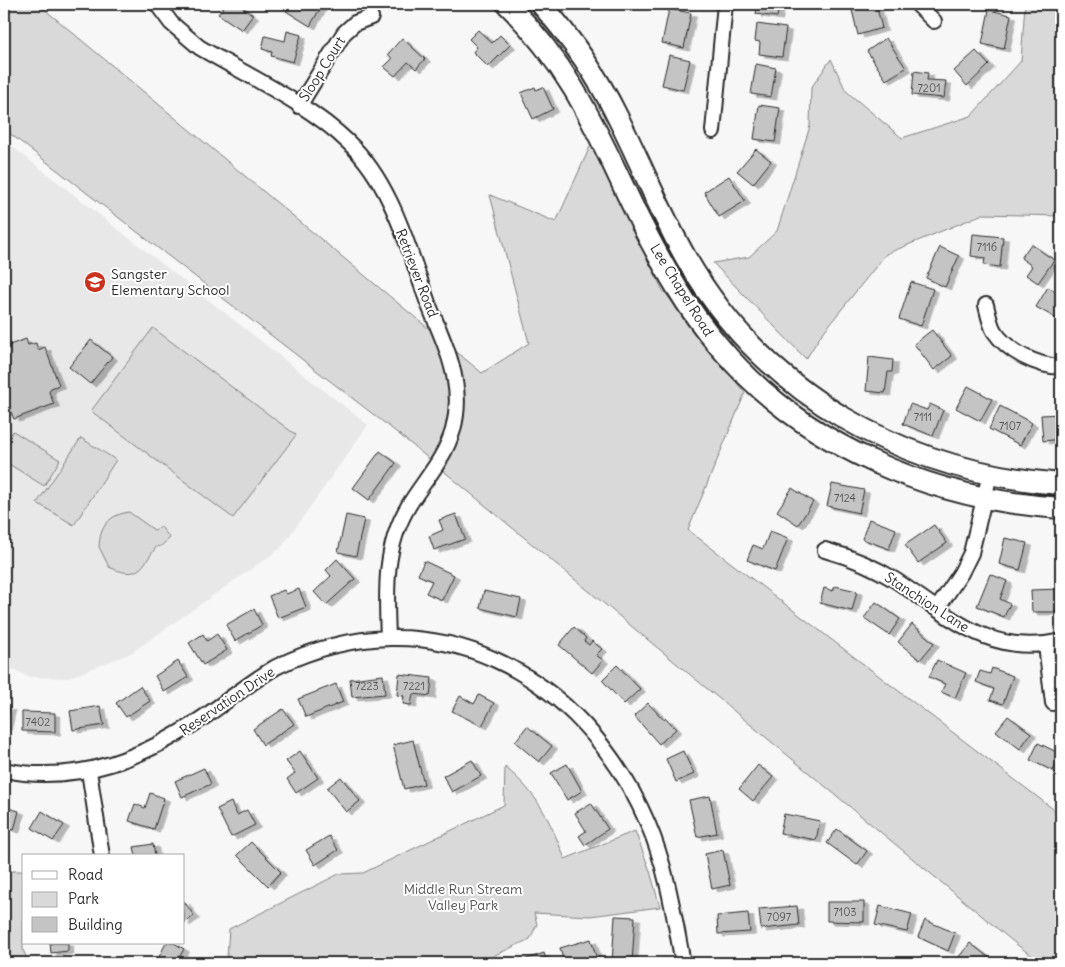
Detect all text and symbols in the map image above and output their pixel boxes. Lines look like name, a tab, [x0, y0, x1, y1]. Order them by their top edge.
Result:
street label: Sloop Court	[295, 33, 349, 105]
house number: 7201	[917, 81, 941, 95]
street label: Retriever Road	[392, 226, 442, 320]
street label: Lee Chapel Road	[646, 240, 718, 340]
house number: 7116	[977, 240, 997, 254]
place label: Sangster Elementary School	[111, 265, 229, 299]
school or university icon: Sangster Elementary School	[83, 270, 107, 294]
house number: 7111	[914, 410, 932, 424]
house number: 7107	[999, 419, 1022, 433]
house number: 7124	[834, 491, 856, 505]
street label: Stanchion Lane	[881, 568, 973, 636]
street label: Reservation Drive	[176, 663, 278, 739]
house number: 7223	[355, 679, 379, 693]
house number: 7221	[403, 679, 425, 693]
house number: 7402	[26, 715, 50, 729]
legend	[22, 854, 185, 944]
text: Road	[68, 865, 103, 884]
park label: Middle Run Stream Valley Park	[404, 880, 522, 914]
text: Park	[68, 889, 99, 908]
house number: 7103	[833, 905, 857, 919]
house number: 7097	[767, 910, 792, 924]
text: Building	[68, 915, 123, 934]

